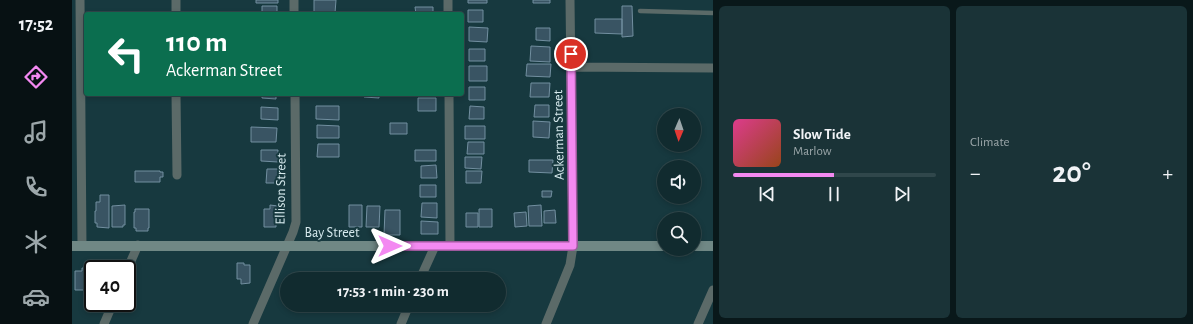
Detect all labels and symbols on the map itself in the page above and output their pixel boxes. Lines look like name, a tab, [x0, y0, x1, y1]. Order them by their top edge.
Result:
pin	[554, 37, 588, 71]
street label: Ackerman Street	[551, 89, 567, 180]
north arrow	[657, 108, 701, 152]
street label: Ellison Street	[273, 153, 289, 225]
position arrow	[369, 225, 411, 267]
street label: Bay Street	[304, 226, 360, 240]
speed limit sign: 40	[84, 260, 136, 312]

